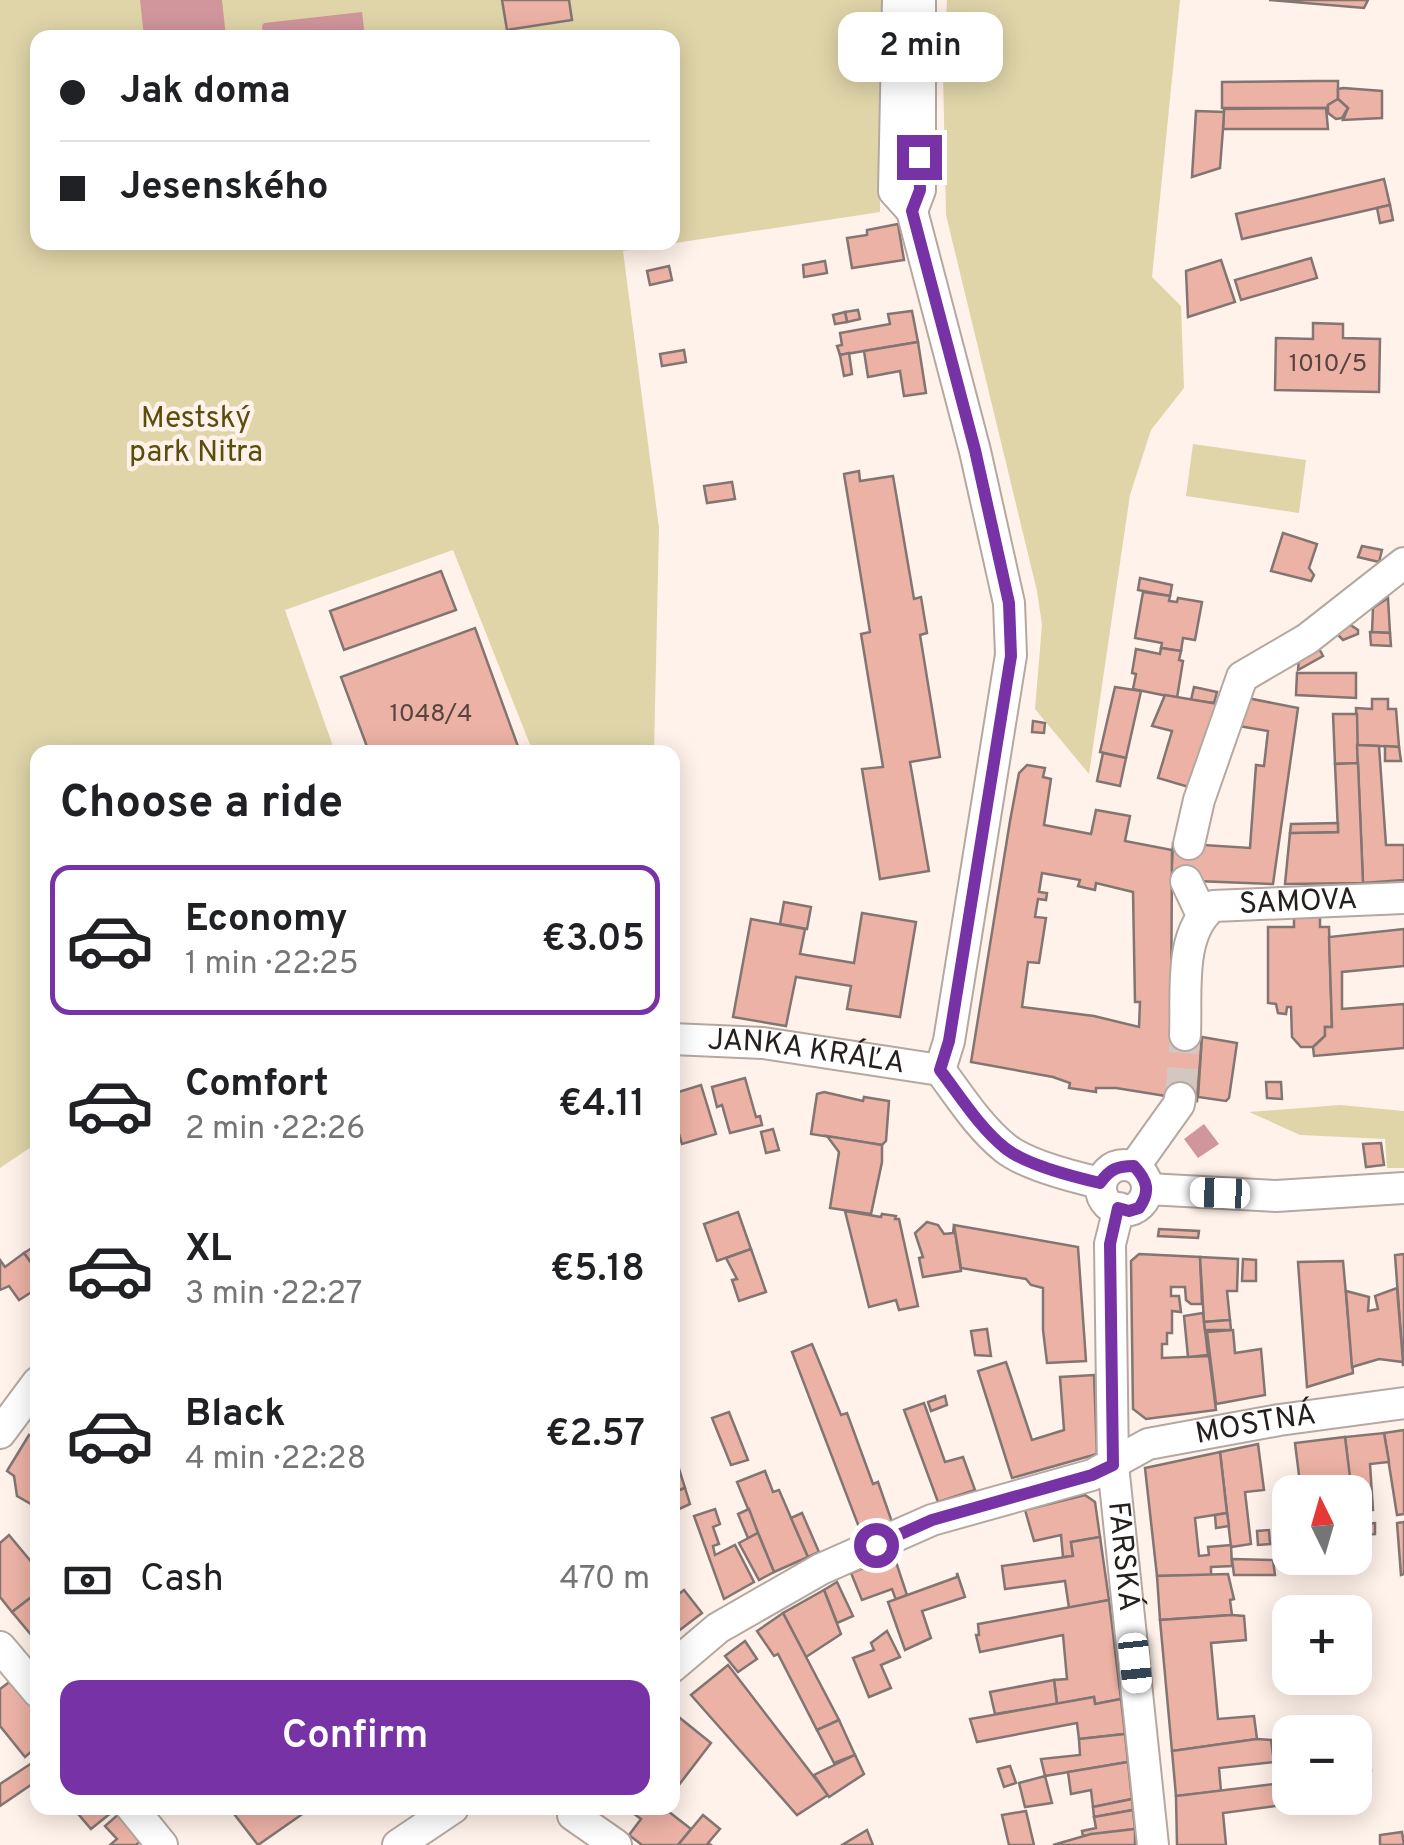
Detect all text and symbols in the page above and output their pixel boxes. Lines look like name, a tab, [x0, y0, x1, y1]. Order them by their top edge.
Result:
callout: 2 min	[836, 12, 1002, 82]
text: 2 min	[879, 27, 962, 67]
text: Jak doma	[120, 68, 291, 117]
route end	[897, 135, 942, 180]
text: Jesenského	[120, 164, 329, 213]
house number: 1010/5	[1289, 349, 1367, 381]
park label: Mestský park Nitra	[129, 401, 263, 472]
house number: 1048/4	[389, 699, 473, 731]
text: Choose a ride	[60, 776, 343, 833]
street label: SAMOVA	[1238, 881, 1358, 923]
icon: car	[65, 895, 155, 985]
text: Economy	[185, 896, 347, 945]
text: €3.05	[542, 916, 645, 965]
text: 1 min · 22:25	[185, 945, 359, 985]
street label: JANKA KRÁĽA	[707, 1022, 907, 1083]
icon: car	[65, 1060, 155, 1150]
text: Comfort	[185, 1061, 329, 1110]
text: €4.11	[558, 1081, 645, 1130]
text: 2 min · 22:26	[185, 1110, 365, 1150]
car	[1189, 1177, 1251, 1209]
icon: car	[65, 1225, 155, 1315]
text: XL	[185, 1226, 232, 1275]
text: €5.18	[550, 1246, 645, 1295]
text: 3 min · 22:27	[185, 1275, 362, 1315]
icon: car	[65, 1390, 155, 1480]
text: Black	[185, 1391, 285, 1440]
street label: MOSTNÁ	[1192, 1395, 1318, 1453]
text: €2.57	[545, 1411, 645, 1460]
text: 4 min · 22:28	[185, 1440, 366, 1480]
north arrow	[1272, 1475, 1372, 1575]
map controls	[1272, 1475, 1372, 1815]
street label: FARSKÁ	[1098, 1500, 1149, 1613]
route start	[854, 1523, 899, 1568]
icon: cash	[60, 1553, 115, 1608]
text: Cash	[140, 1556, 224, 1605]
text: 470 m	[560, 1560, 650, 1600]
button: +	[1272, 1595, 1372, 1695]
car	[1117, 1632, 1153, 1694]
button: Confirm	[60, 1680, 650, 1795]
button: −	[1272, 1715, 1372, 1815]

